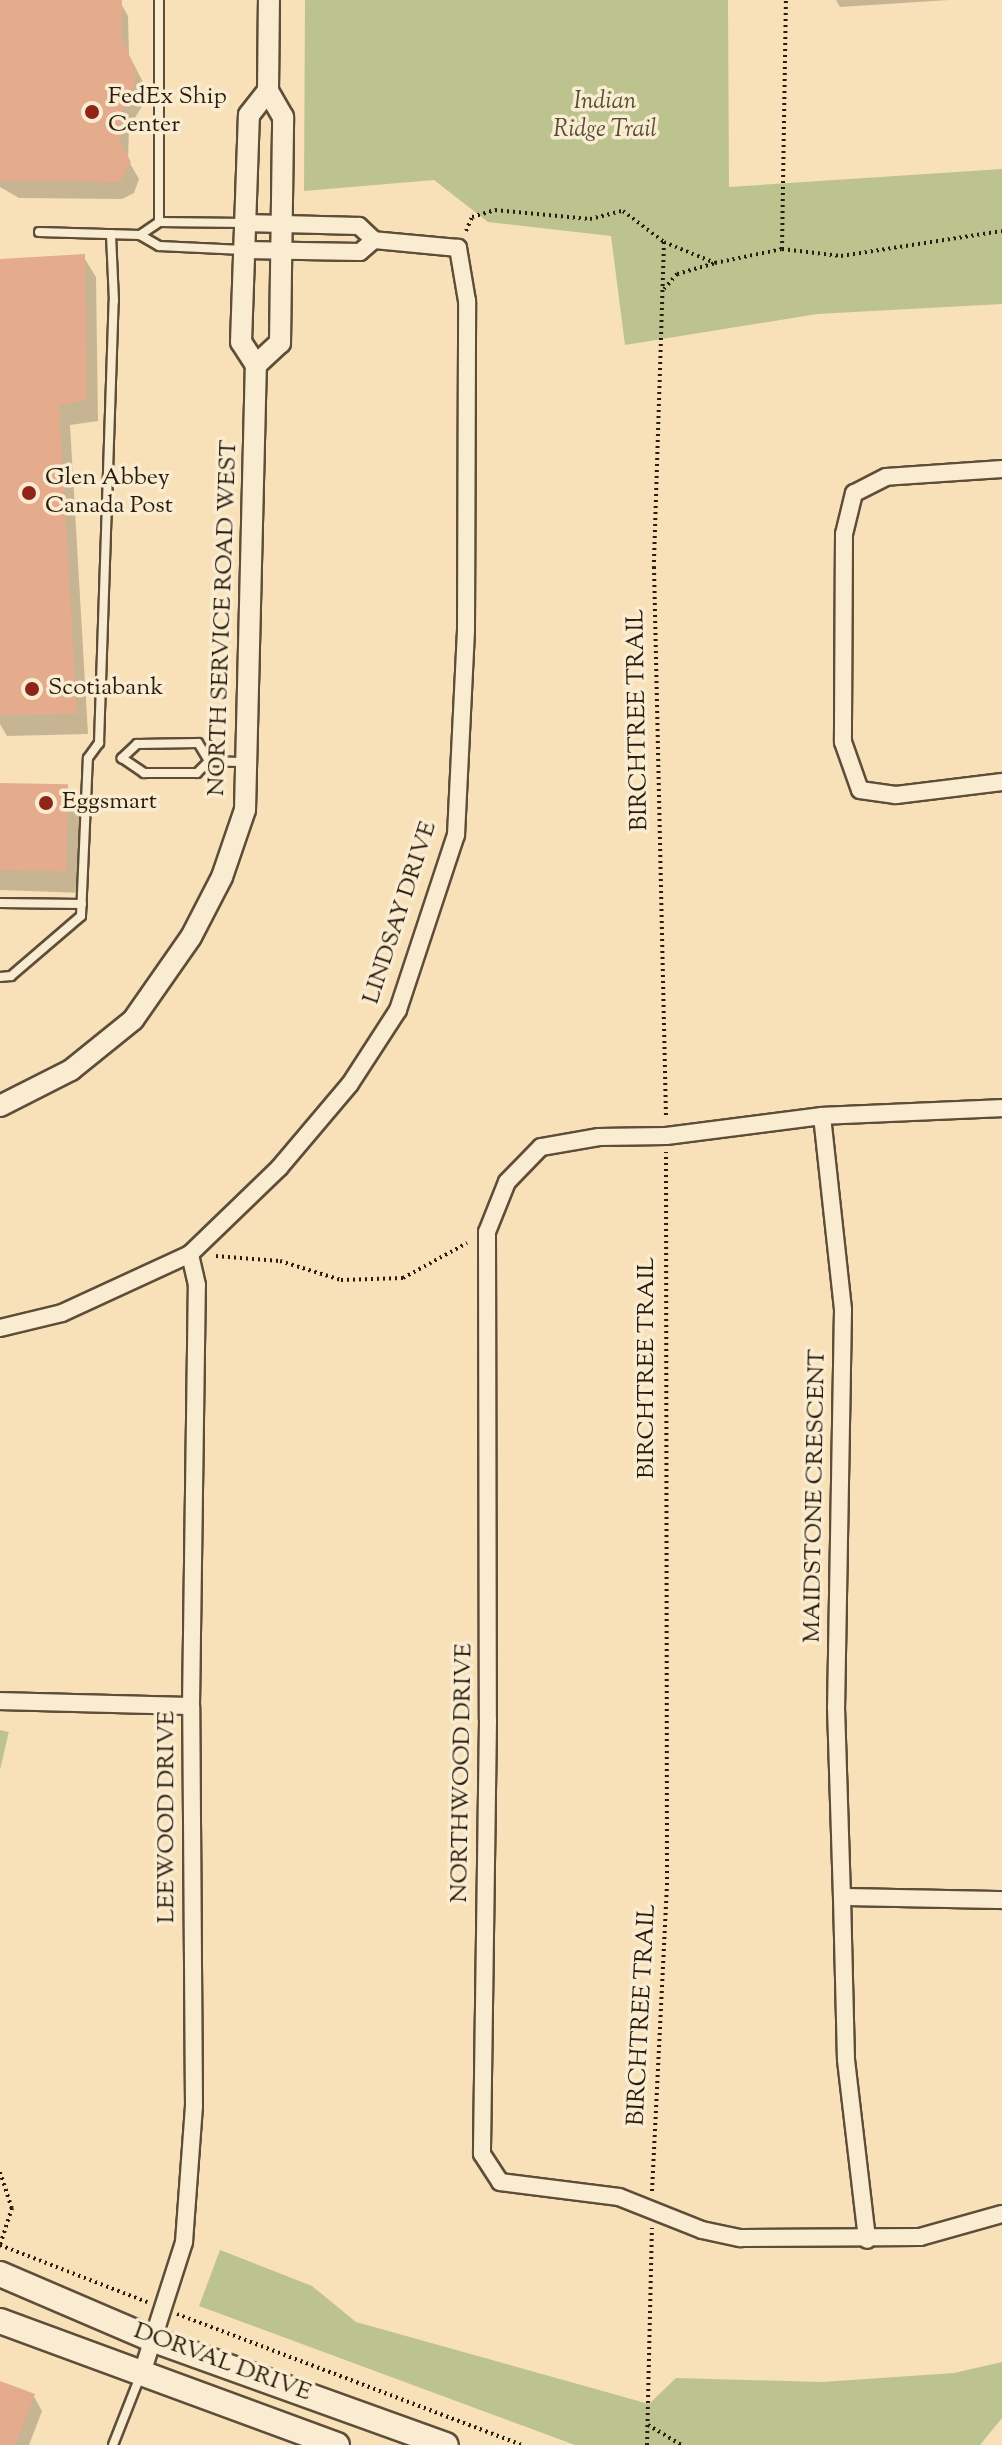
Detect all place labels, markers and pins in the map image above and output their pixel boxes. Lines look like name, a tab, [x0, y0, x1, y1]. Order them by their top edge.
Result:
place label: FedEx Ship Center	[108, 84, 227, 140]
marker: FedEx Ship Center	[83, 103, 101, 121]
place label: Glen Abbey Canada Post	[45, 465, 173, 521]
marker: Glen Abbey Canada Post	[20, 484, 38, 502]
place label: Scotiabank	[48, 675, 163, 703]
marker: Scotiabank	[23, 680, 41, 698]
place label: Eggsmart	[62, 789, 157, 817]
marker: Eggsmart	[37, 794, 55, 812]

